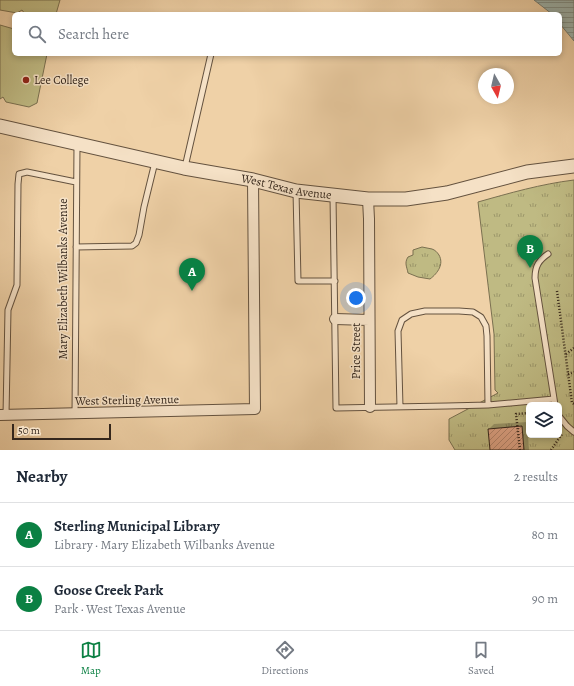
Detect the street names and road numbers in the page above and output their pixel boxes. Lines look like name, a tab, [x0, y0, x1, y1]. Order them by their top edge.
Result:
street label: West Texas Avenue	[239, 170, 332, 203]
street label: Mary Elizabeth Wilbanks Avenue	[55, 198, 71, 360]
street label: Price Street	[348, 323, 364, 379]
street label: West Sterling Avenue	[74, 391, 179, 409]

